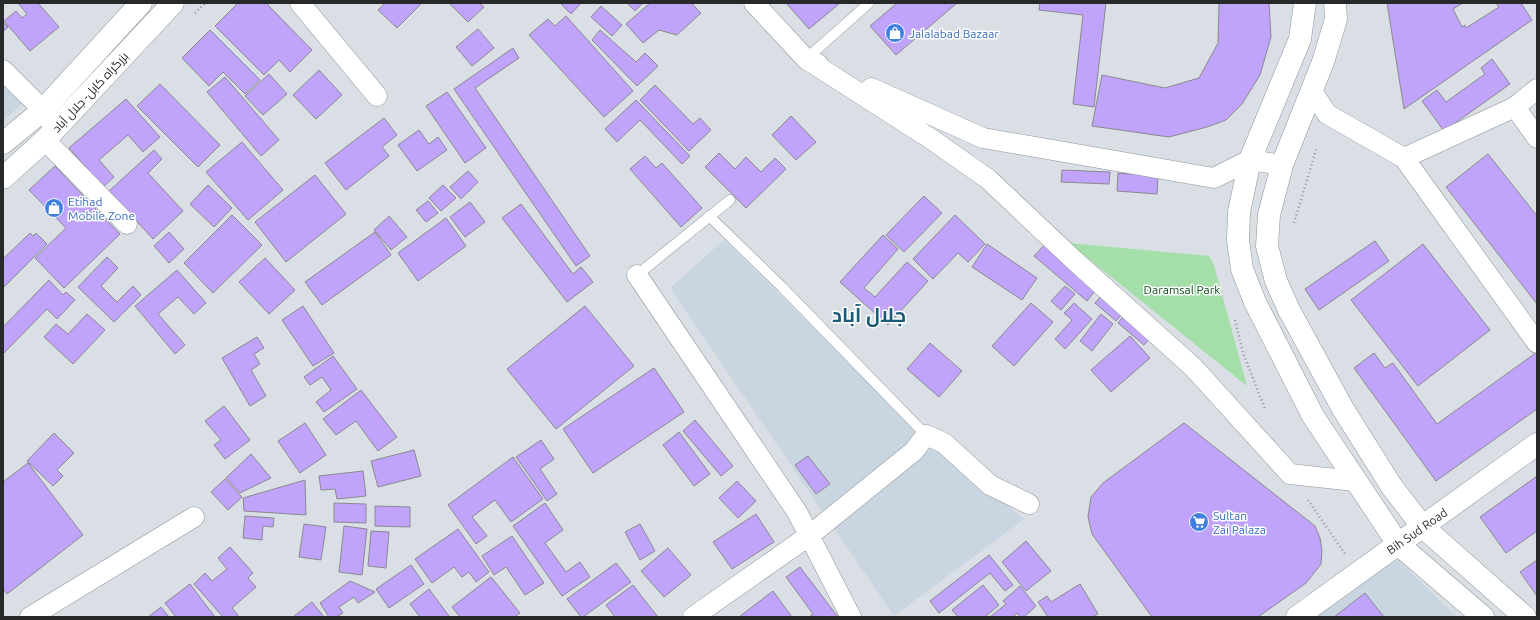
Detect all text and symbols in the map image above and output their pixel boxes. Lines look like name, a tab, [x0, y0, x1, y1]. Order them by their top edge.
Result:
shop icon: Jalalabad Bazaar	[884, 22, 906, 44]
place label: Jalalabad Bazaar	[909, 27, 999, 40]
street label: بزرگراه کابل- جلال آباد	[50, 49, 131, 135]
place label: Etihad Mobile Zone	[68, 195, 135, 222]
shop icon: Etihad Mobile Zone	[43, 197, 65, 219]
park label: Daramsal Park	[1144, 283, 1220, 296]
district label: جلال آباد	[832, 303, 906, 327]
street label: Bih Sud Road	[1384, 505, 1450, 557]
place label: Sultan Zai Palaza	[1213, 509, 1266, 536]
supermarket icon: Sultan Zai Palaza	[1188, 511, 1210, 533]

